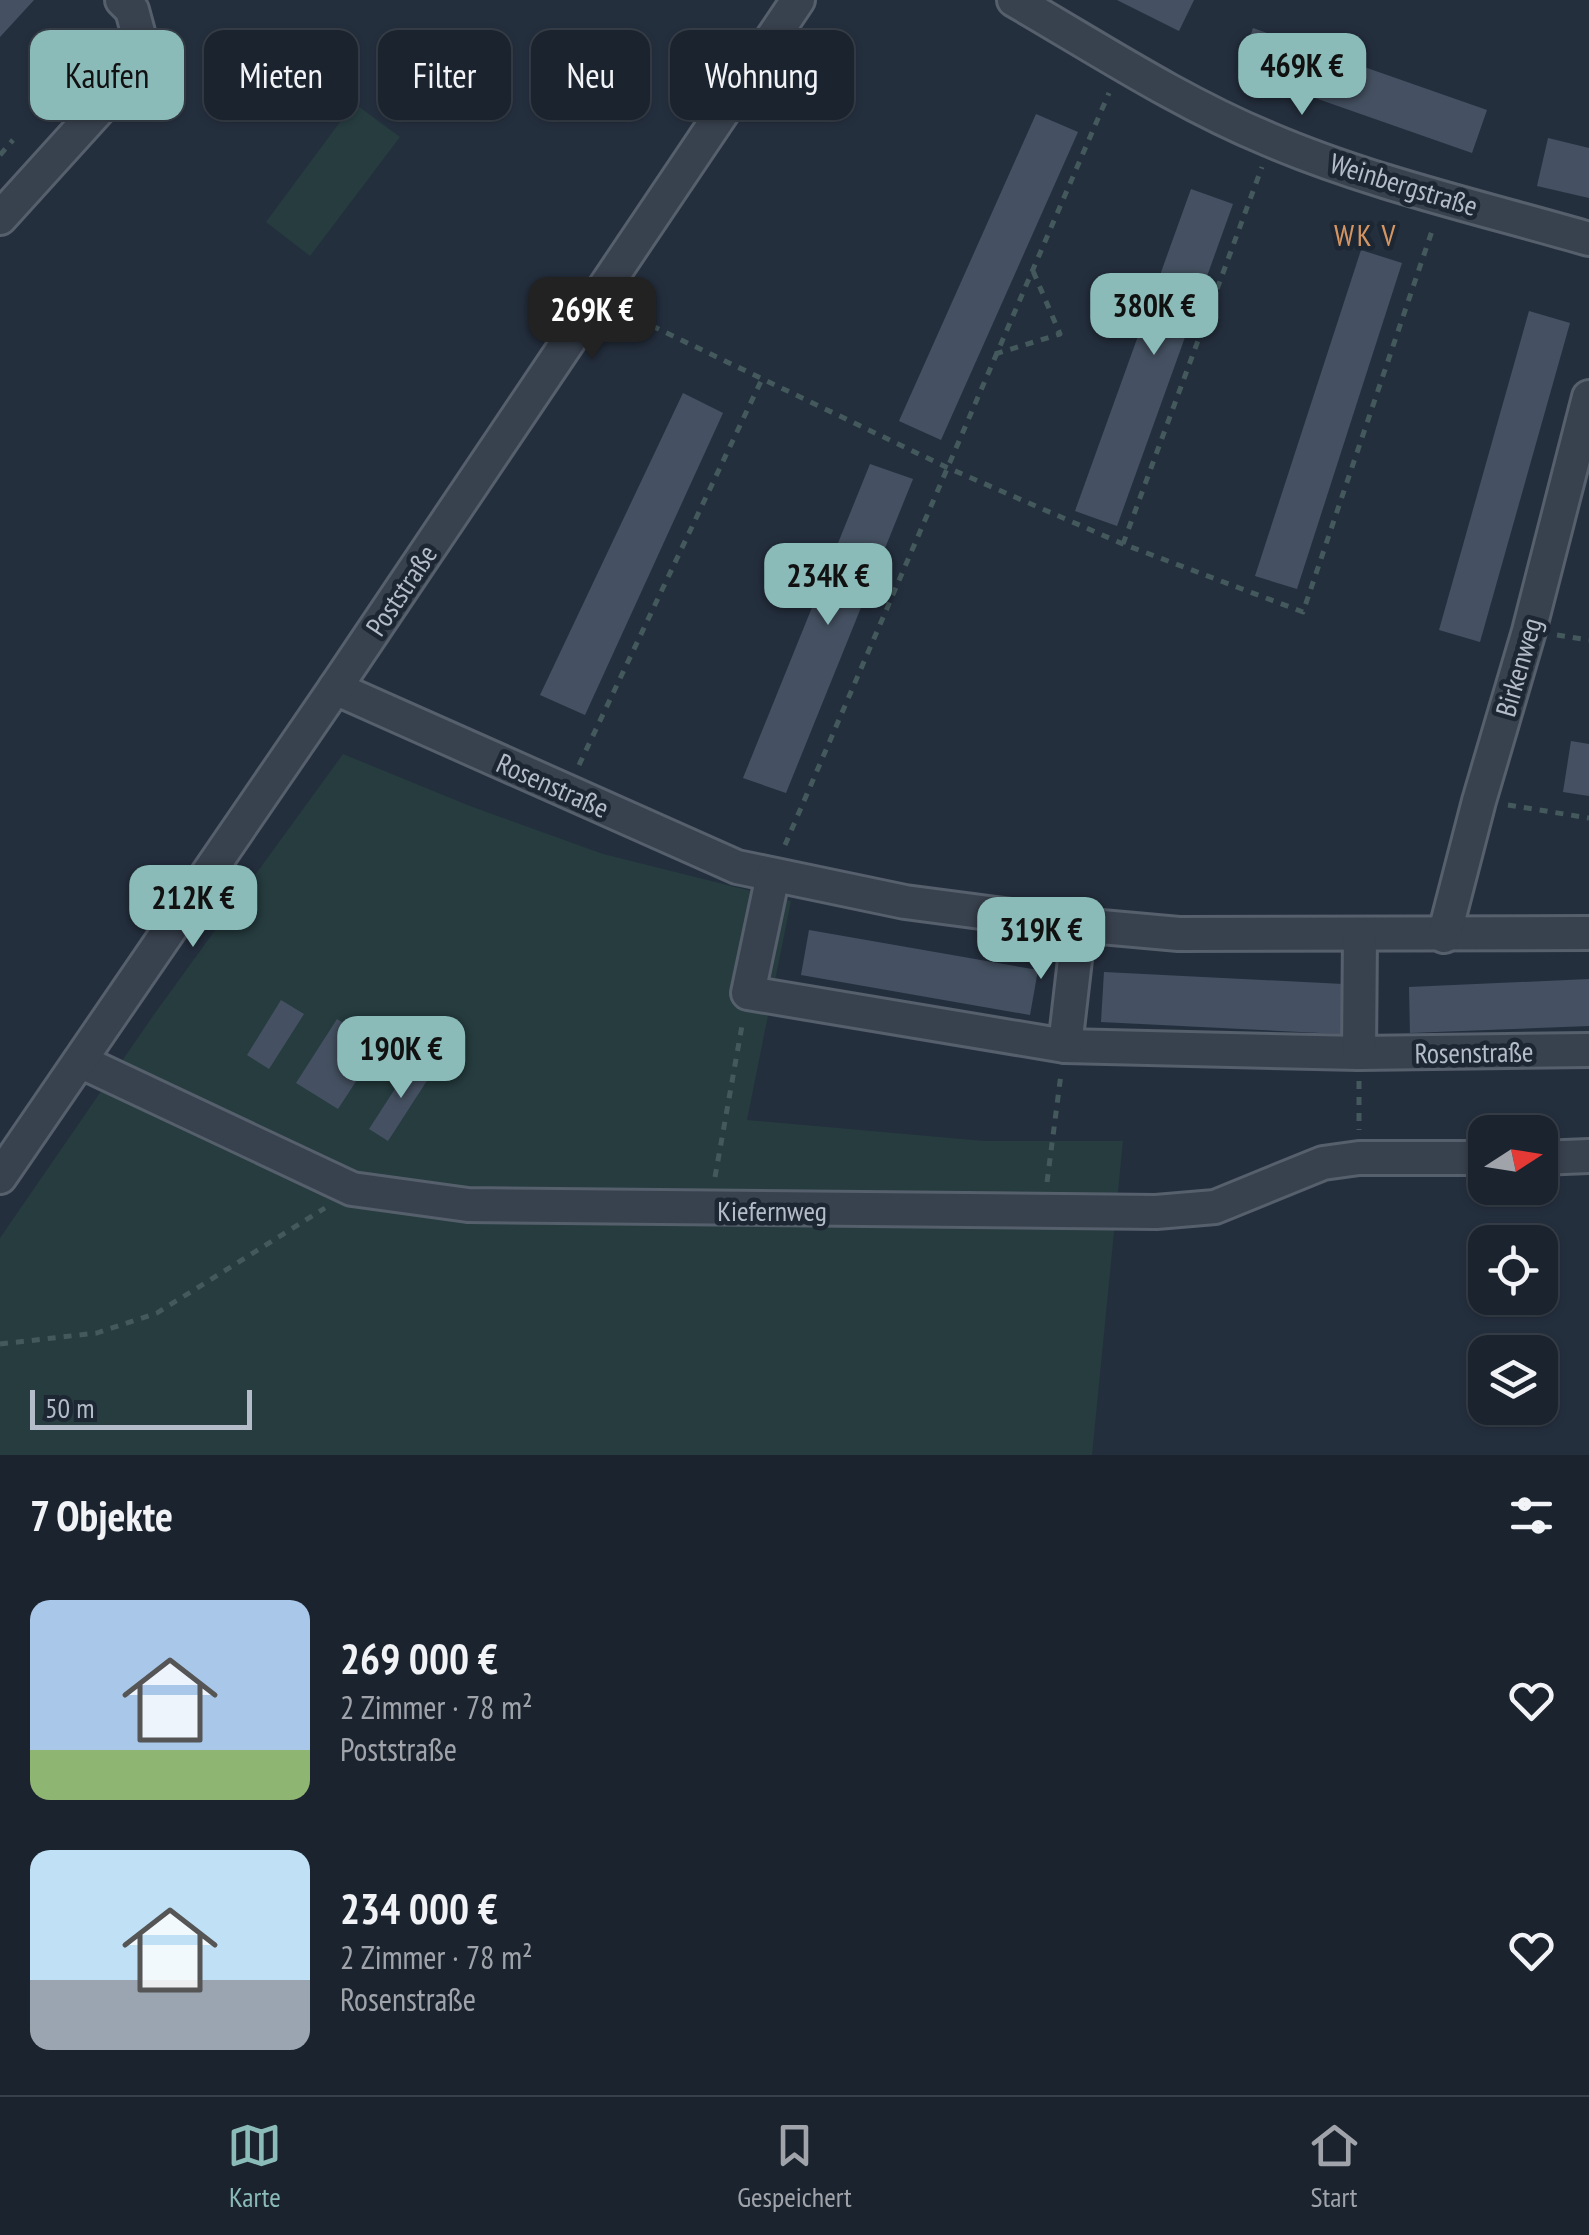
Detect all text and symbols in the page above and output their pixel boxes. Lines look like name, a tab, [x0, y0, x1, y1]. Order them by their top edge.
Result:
chip: Kaufen	[30, 30, 184, 120]
chip: Mieten	[204, 30, 358, 120]
chip: Filter	[378, 30, 511, 120]
chip: Neu	[531, 30, 650, 120]
chip: Wohnung	[670, 30, 854, 120]
pin: 469K €	[1221, 33, 1383, 118]
text: 469K €	[1260, 44, 1344, 86]
street label: Weinbergstraße	[1326, 144, 1482, 224]
district label: WK V	[1334, 215, 1398, 254]
pin: 380K €	[1073, 273, 1235, 358]
pin: 269K €	[511, 277, 673, 362]
text: 380K €	[1112, 284, 1196, 326]
text: 269K €	[550, 288, 634, 330]
street label: Poststraße	[357, 537, 445, 643]
pin: 234K €	[747, 543, 909, 628]
text: 234K €	[786, 554, 870, 596]
street label: Birkenweg	[1486, 613, 1550, 721]
street label: Rosenstraße	[491, 744, 615, 826]
pin: 212K €	[112, 865, 274, 950]
text: 212K €	[151, 876, 235, 918]
pin: 319K €	[960, 897, 1122, 982]
text: 319K €	[999, 908, 1083, 950]
pin: 190K €	[320, 1016, 482, 1101]
text: 190K €	[359, 1027, 443, 1069]
street label: Rosenstraße	[1414, 1032, 1534, 1072]
north arrow	[1468, 1115, 1558, 1205]
map controls	[1468, 1115, 1558, 1425]
street label: Kiefernweg	[717, 1192, 827, 1229]
button: locate	[1468, 1225, 1558, 1315]
button: layers	[1468, 1335, 1558, 1425]
scale bar	[30, 1385, 252, 1430]
text: 50 m	[45, 1389, 94, 1426]
text: 7 Objekte	[30, 1488, 173, 1543]
icon: filters	[1504, 1488, 1559, 1543]
text: 269 000 €	[340, 1631, 498, 1686]
icon: home	[110, 1640, 230, 1760]
icon: heart	[1504, 1673, 1559, 1728]
text: 2 Zimmer · 78 m²	[340, 1686, 533, 1728]
text: Poststraße	[340, 1728, 457, 1770]
text: 234 000 €	[340, 1881, 498, 1936]
icon: home	[110, 1890, 230, 2010]
icon: heart	[1504, 1923, 1559, 1978]
text: 2 Zimmer · 78 m²	[340, 1936, 533, 1978]
text: Rosenstraße	[340, 1978, 476, 2020]
tab: Karte	[227, 2118, 282, 2215]
tab: Gespeichert	[737, 2118, 852, 2215]
tab: Start	[1307, 2118, 1362, 2215]

